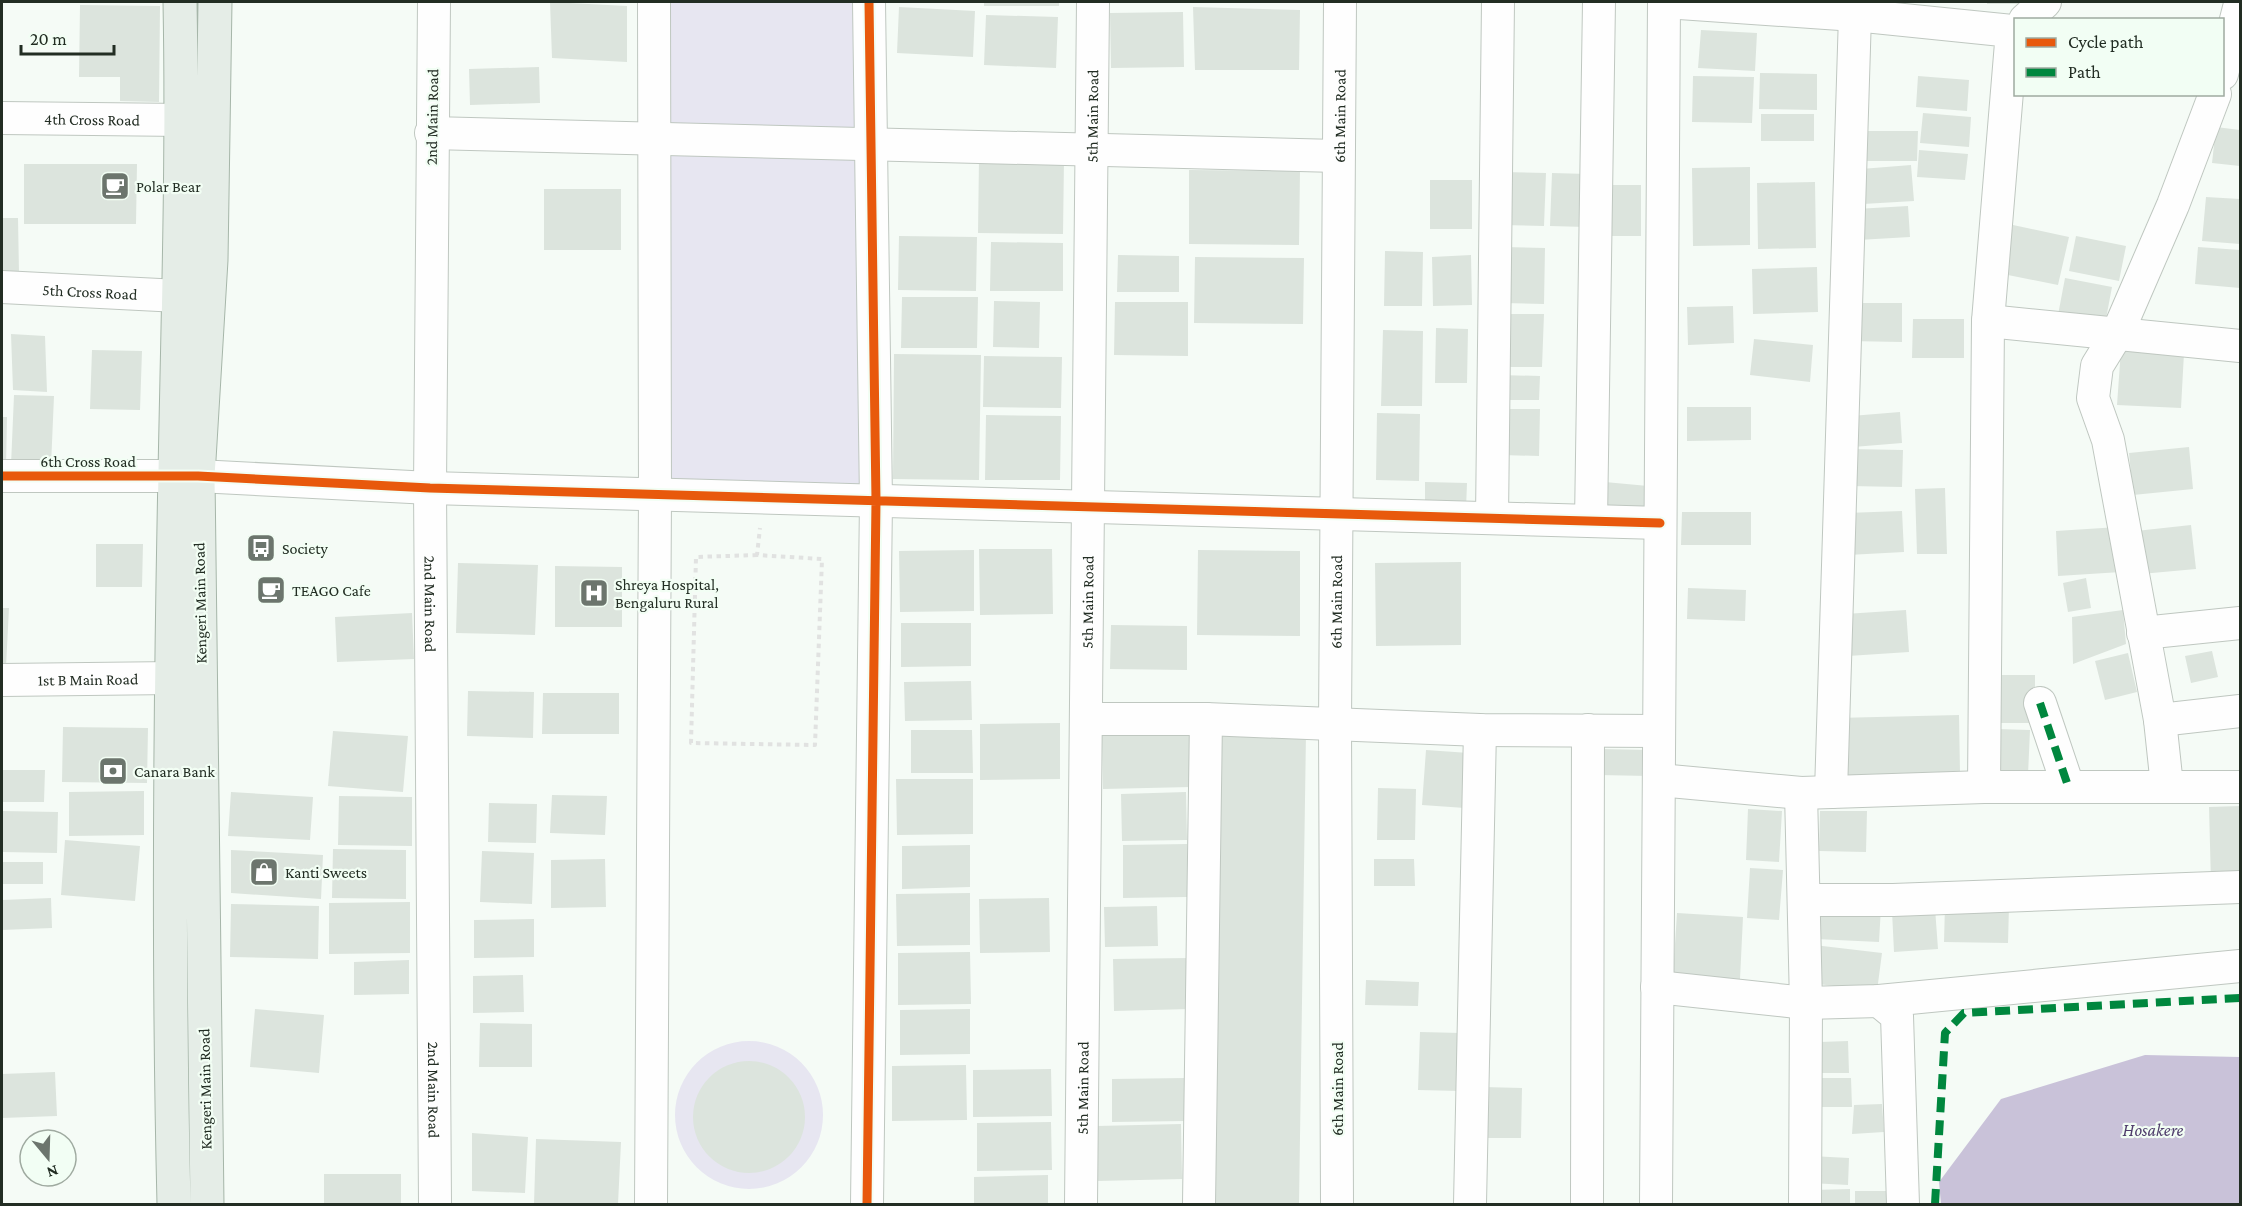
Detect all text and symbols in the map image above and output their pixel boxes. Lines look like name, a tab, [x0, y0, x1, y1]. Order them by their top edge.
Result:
scale bar	[21, 18, 114, 56]
legend	[2014, 18, 2224, 96]
text: 20 m	[30, 29, 67, 49]
text: Cycle path	[2068, 32, 2144, 52]
text: Path	[2068, 62, 2101, 82]
street label: 2nd Main Road	[423, 68, 441, 165]
street label: 6th Main Road	[1330, 68, 1348, 163]
street label: 5th Main Road	[1083, 69, 1101, 163]
street label: 4th Cross Road	[44, 110, 141, 128]
cafe icon: Polar Bear	[99, 170, 131, 202]
place label: Polar Bear	[136, 178, 201, 195]
street label: 5th Cross Road	[42, 281, 138, 302]
street label: 6th Cross Road	[40, 453, 136, 470]
bus stop icon: Society	[245, 532, 277, 564]
place label: Society	[282, 540, 328, 558]
street label: Kengeri Main Road	[190, 542, 211, 664]
street label: 6th Main Road	[1327, 554, 1345, 649]
street label: 5th Main Road	[1078, 555, 1096, 649]
street label: 2nd Main Road	[422, 556, 440, 653]
cafe icon: TEAGO Cafe	[255, 574, 287, 606]
place label: Shreya Hospital, Bengaluru Rural	[615, 576, 719, 612]
hospital icon: Shreya Hospital, Bengaluru Rural	[578, 577, 610, 609]
place label: TEAGO Cafe	[292, 582, 371, 599]
street label: 1st B Main Road	[38, 670, 139, 688]
bank icon: Canara Bank	[97, 755, 129, 787]
place label: Canara Bank	[134, 763, 215, 780]
shop icon: Kanti Sweets	[248, 856, 280, 888]
place label: Kanti Sweets	[285, 864, 367, 881]
street label: Kengeri Main Road	[195, 1028, 216, 1150]
street label: 5th Main Road	[1073, 1041, 1091, 1135]
street label: 2nd Main Road	[425, 1042, 443, 1139]
street label: 6th Main Road	[1329, 1042, 1346, 1136]
water label: Hosakere	[2123, 1120, 2184, 1140]
north arrow	[18, 1128, 78, 1188]
text: N	[45, 1162, 61, 1182]

